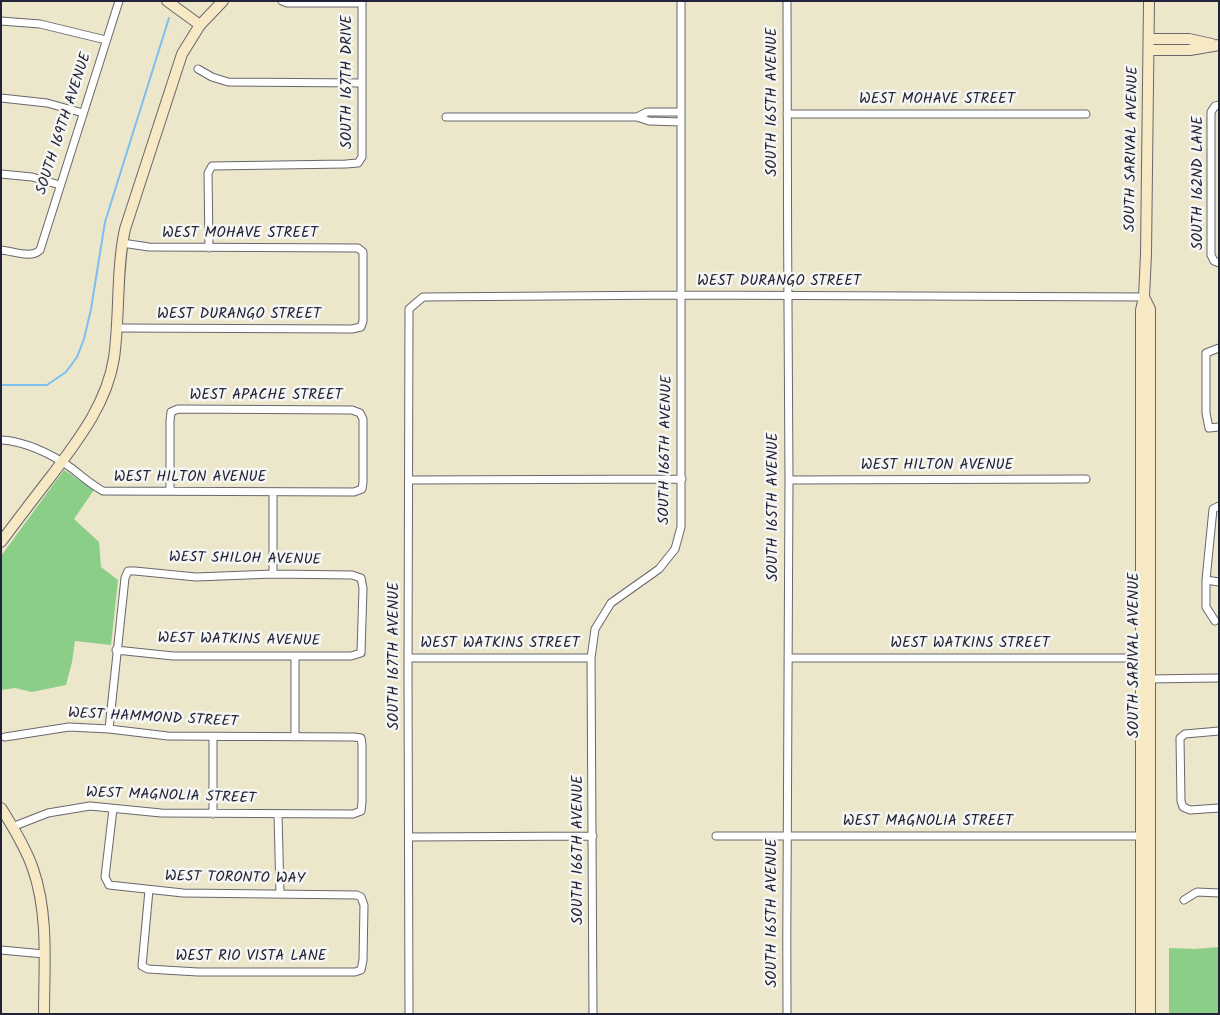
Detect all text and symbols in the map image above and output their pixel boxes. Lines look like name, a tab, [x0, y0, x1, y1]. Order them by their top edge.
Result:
street label: SOUTH 167TH DRIVE	[339, 15, 357, 149]
street label: SOUTH 165TH AVENUE	[764, 27, 782, 177]
street label: SOUTH 169TH AVENUE	[34, 51, 96, 197]
street label: SOUTH SARIVAL AVENUE	[1123, 66, 1143, 232]
street label: WEST MOHAVE STREET	[859, 91, 1015, 109]
street label: SOUTH 162ND LANE	[1190, 116, 1208, 250]
street label: WEST MOHAVE STREET	[162, 225, 318, 243]
street label: WEST DURANGO STREET	[697, 273, 861, 291]
street label: WEST DURANGO STREET	[157, 306, 321, 324]
street label: SOUTH 166TH AVENUE	[657, 375, 677, 525]
street label: WEST APACHE STREET	[189, 387, 343, 405]
street label: SOUTH 165TH AVENUE	[765, 432, 783, 582]
street label: WEST HILTON AVENUE	[861, 457, 1013, 475]
street label: WEST HILTON AVENUE	[114, 469, 266, 487]
street label: WEST SHILOH AVENUE	[169, 550, 321, 570]
street label: SOUTH SARIVAL AVENUE	[1126, 572, 1144, 738]
street label: SOUTH 167TH AVENUE	[386, 582, 404, 730]
street label: WEST WATKINS AVENUE	[157, 631, 321, 651]
street label: WEST WATKINS STREET	[420, 635, 580, 653]
street label: WEST WATKINS STREET	[890, 635, 1050, 653]
street label: WEST HAMMOND STREET	[67, 706, 239, 732]
street label: SOUTH 166TH AVENUE	[570, 775, 588, 925]
street label: WEST MAGNOLIA STREET	[86, 785, 256, 809]
street label: WEST MAGNOLIA STREET	[843, 813, 1013, 831]
street label: SOUTH 165TH AVENUE	[764, 838, 782, 988]
street label: WEST TORONTO WAY	[165, 869, 305, 889]
street label: WEST RIO VISTA LANE	[175, 948, 327, 966]

